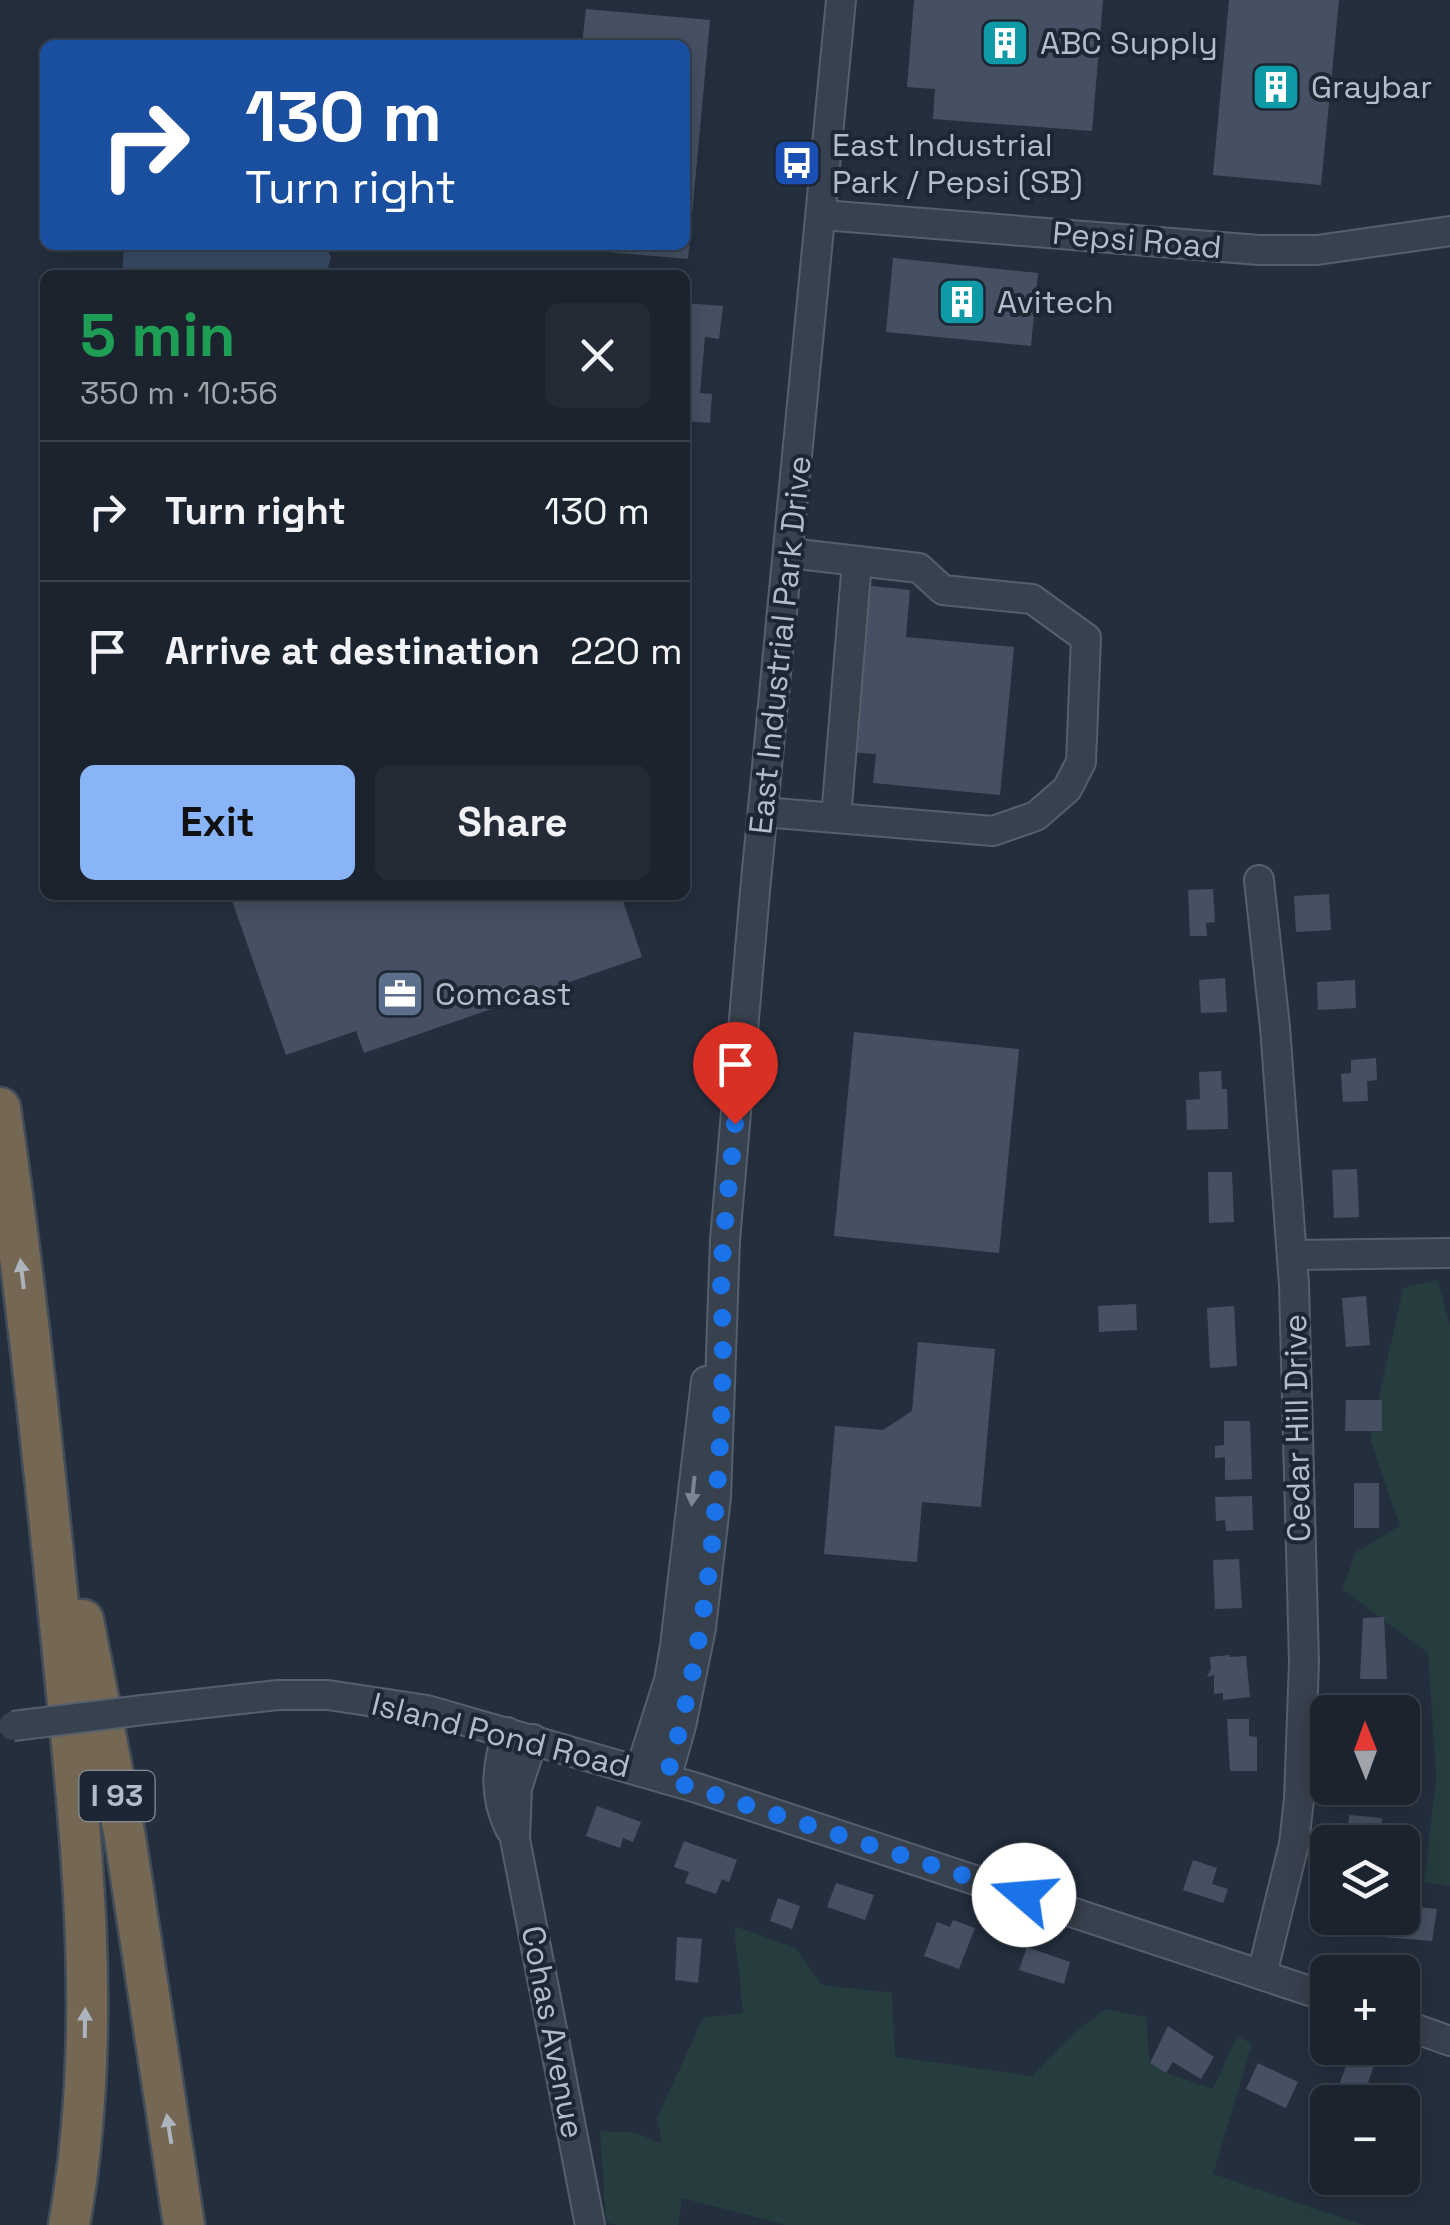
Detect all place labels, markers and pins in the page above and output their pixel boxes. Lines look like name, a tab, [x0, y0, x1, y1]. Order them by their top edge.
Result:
building icon: ABC Supply	[979, 17, 1031, 69]
place label: ABC Supply	[1040, 23, 1218, 63]
building icon: Graybar	[1250, 61, 1302, 113]
place label: Graybar	[1311, 67, 1432, 107]
place label: East Industrial Park / Pepsi (SB)	[832, 125, 1083, 202]
bus stop icon: East Industrial Park / Pepsi (SB)	[771, 137, 823, 189]
building icon: Avitech	[936, 276, 988, 328]
place label: Avitech	[997, 282, 1114, 322]
office icon: Comcast	[374, 968, 426, 1020]
place label: Comcast	[435, 974, 571, 1014]
pin	[693, 1022, 778, 1125]

